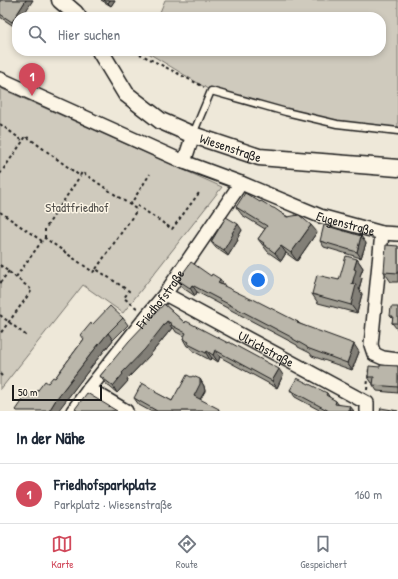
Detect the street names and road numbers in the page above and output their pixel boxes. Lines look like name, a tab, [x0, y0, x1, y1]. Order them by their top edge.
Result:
street label: Wiesenstraße	[197, 129, 264, 166]
street label: Eugenstraße	[314, 207, 377, 240]
street label: Friedhofstraße	[131, 266, 188, 333]
street label: Ulrichstraße	[235, 326, 297, 371]

